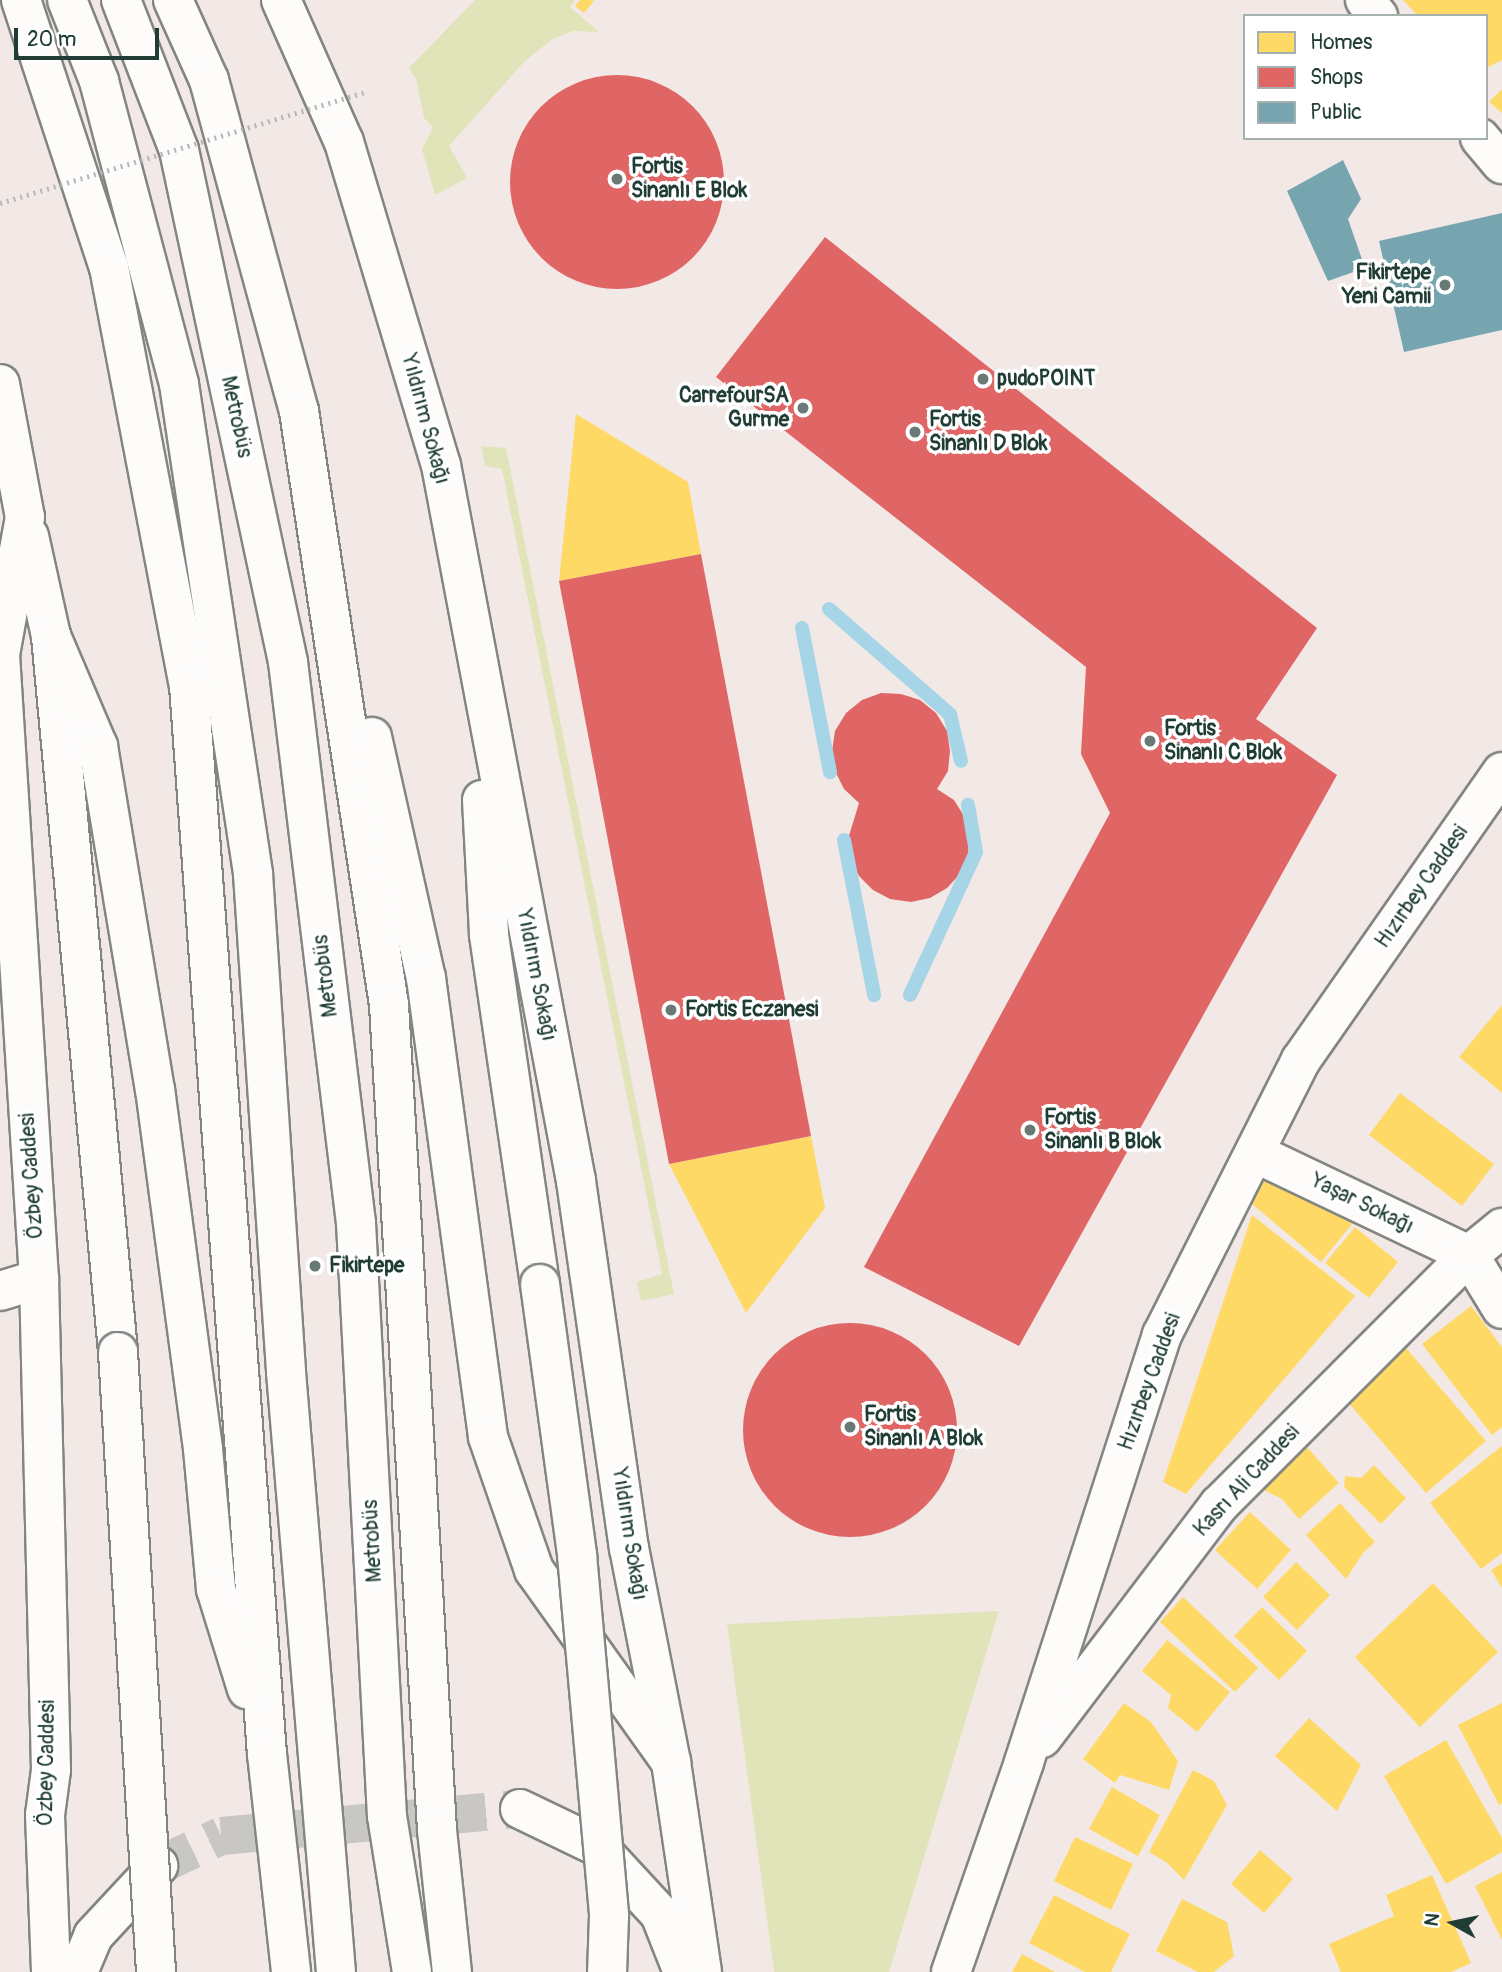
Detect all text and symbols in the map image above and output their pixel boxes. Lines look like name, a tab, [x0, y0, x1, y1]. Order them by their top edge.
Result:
scale bar	[18, 14, 163, 58]
legend	[1243, 14, 1488, 140]
text: 20 m	[27, 26, 76, 53]
text: Homes	[1310, 29, 1372, 56]
text: Shops	[1310, 64, 1363, 91]
text: Public	[1310, 99, 1362, 126]
place label: Fortis Sinanlı E Blok	[631, 154, 747, 204]
marker: Fortis Sinanlı E Blok	[609, 171, 625, 187]
place label: Fikirtepe Yeni Camii	[1342, 260, 1431, 310]
marker: Fikirtepe Yeni Camii	[1437, 277, 1453, 293]
street label: Yıldırım Sokağı	[396, 351, 454, 487]
place label: pudoPOINT	[997, 366, 1095, 392]
marker: pudoPOINT	[975, 371, 991, 387]
street label: Metrobüs	[215, 374, 257, 460]
place label: CarrefourSA Gurme	[679, 383, 789, 433]
marker: CarrefourSA Gurme	[795, 400, 811, 416]
place label: Fortis Sinanlı D Blok	[929, 407, 1048, 457]
marker: Fortis Sinanlı D Blok	[907, 424, 923, 440]
place label: Fortis Sinanlı C Blok	[1164, 716, 1282, 766]
marker: Fortis Sinanlı C Blok	[1142, 733, 1158, 749]
street label: Hızırbey Caddesi	[1370, 821, 1474, 953]
street label: Yıldırım Sokağı	[511, 907, 561, 1043]
street label: Metrobüs	[308, 933, 344, 1019]
place label: Fortis Eczanesi	[685, 997, 819, 1023]
marker: Fortis Eczanesi	[663, 1002, 679, 1018]
place label: Fortis Sinanlı B Blok	[1044, 1105, 1161, 1155]
street label: Özbey Caddesi	[15, 1112, 49, 1240]
marker: Fortis Sinanlı B Blok	[1022, 1122, 1038, 1138]
street label: Yaşar Sokağı	[1307, 1168, 1417, 1240]
place label: Fikirtepe	[329, 1253, 404, 1279]
marker: Fikirtepe	[307, 1258, 323, 1274]
street label: Hızırbey Caddesi	[1113, 1310, 1187, 1454]
place label: Fortis Sinanlı A Blok	[864, 1402, 983, 1452]
marker: Fortis Sinanlı A Blok	[842, 1419, 858, 1435]
street label: Kasrı Ali Caddesi	[1189, 1420, 1305, 1542]
street label: Yıldırım Sokağı	[606, 1466, 652, 1602]
street label: Metrobüs	[358, 1499, 388, 1583]
street label: Özbey Caddesi	[33, 1700, 61, 1826]
north arrow	[1418, 1888, 1488, 1958]
text: N	[1419, 1911, 1445, 1928]

